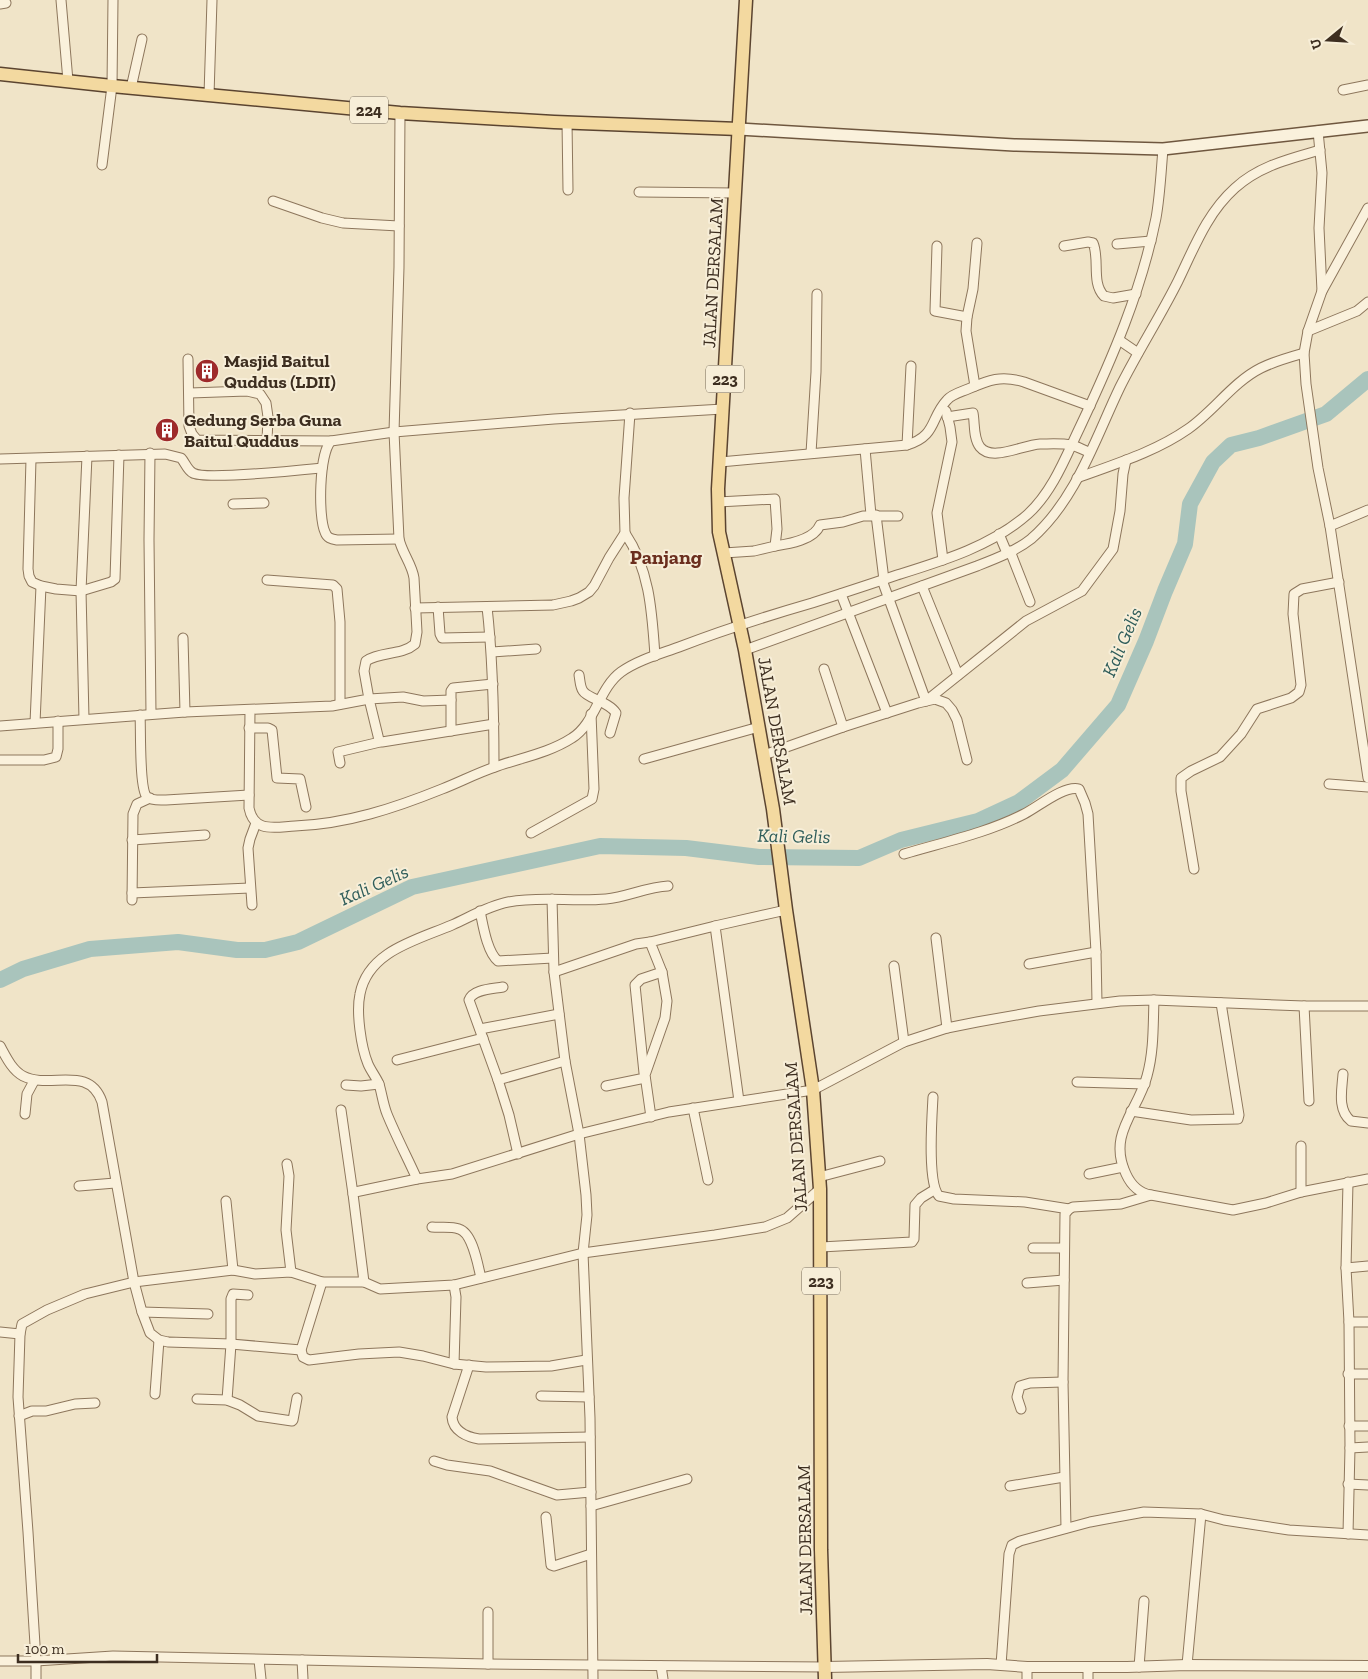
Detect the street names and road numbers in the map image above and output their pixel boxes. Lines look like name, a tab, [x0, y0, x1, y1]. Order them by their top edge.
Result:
road number: 224	[350, 96, 388, 124]
street label: JALAN DERSALAM	[698, 197, 728, 349]
road number: 223	[706, 366, 744, 392]
street label: JALAN DERSALAM	[753, 655, 801, 807]
street label: JALAN DERSALAM	[780, 1061, 812, 1213]
road number: 223	[802, 1268, 840, 1294]
street label: JALAN DERSALAM	[793, 1464, 817, 1615]

